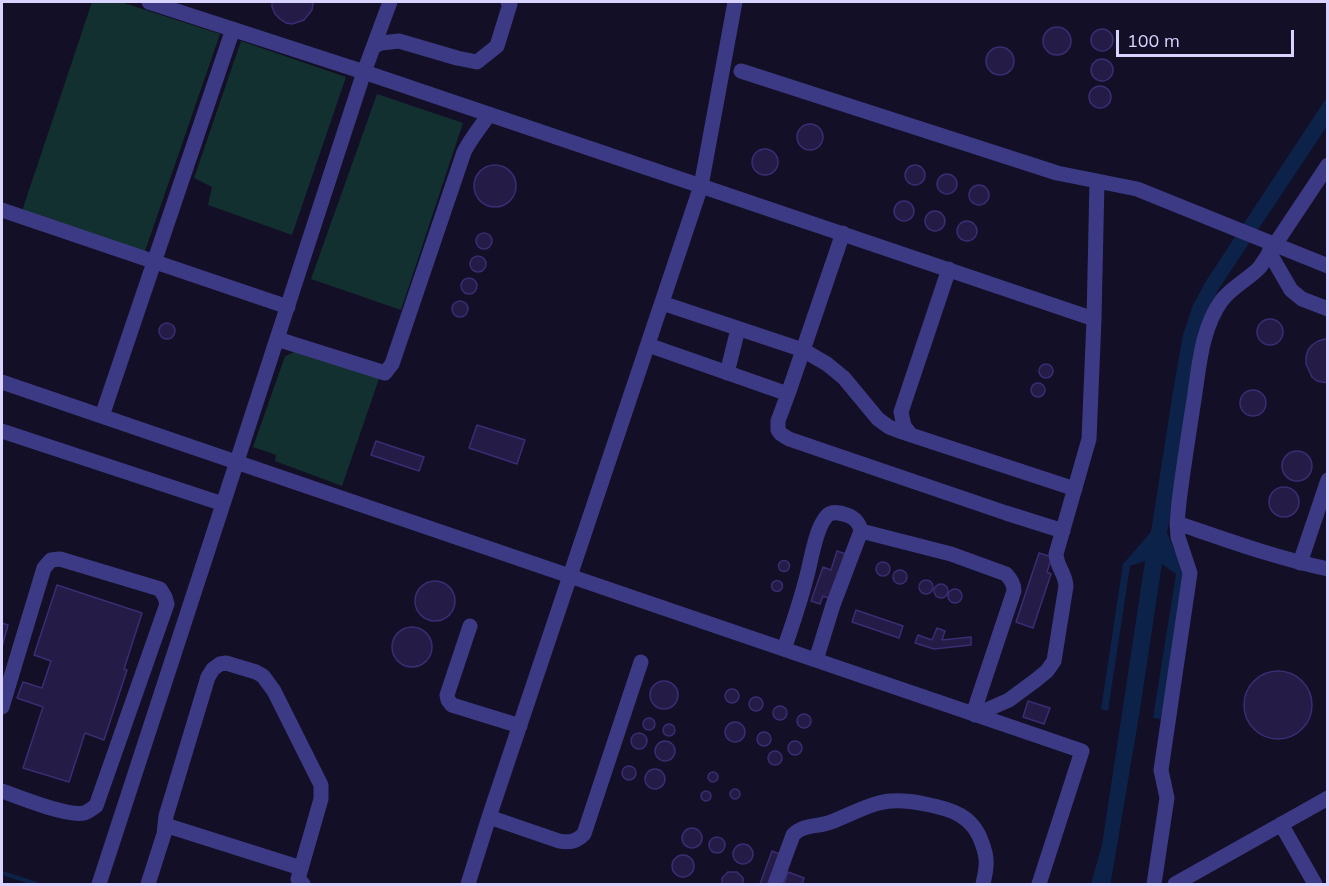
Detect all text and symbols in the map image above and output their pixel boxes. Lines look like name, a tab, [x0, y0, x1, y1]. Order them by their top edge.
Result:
scale bar	[1119, 18, 1298, 56]
text: 100 m	[1127, 29, 1180, 52]

